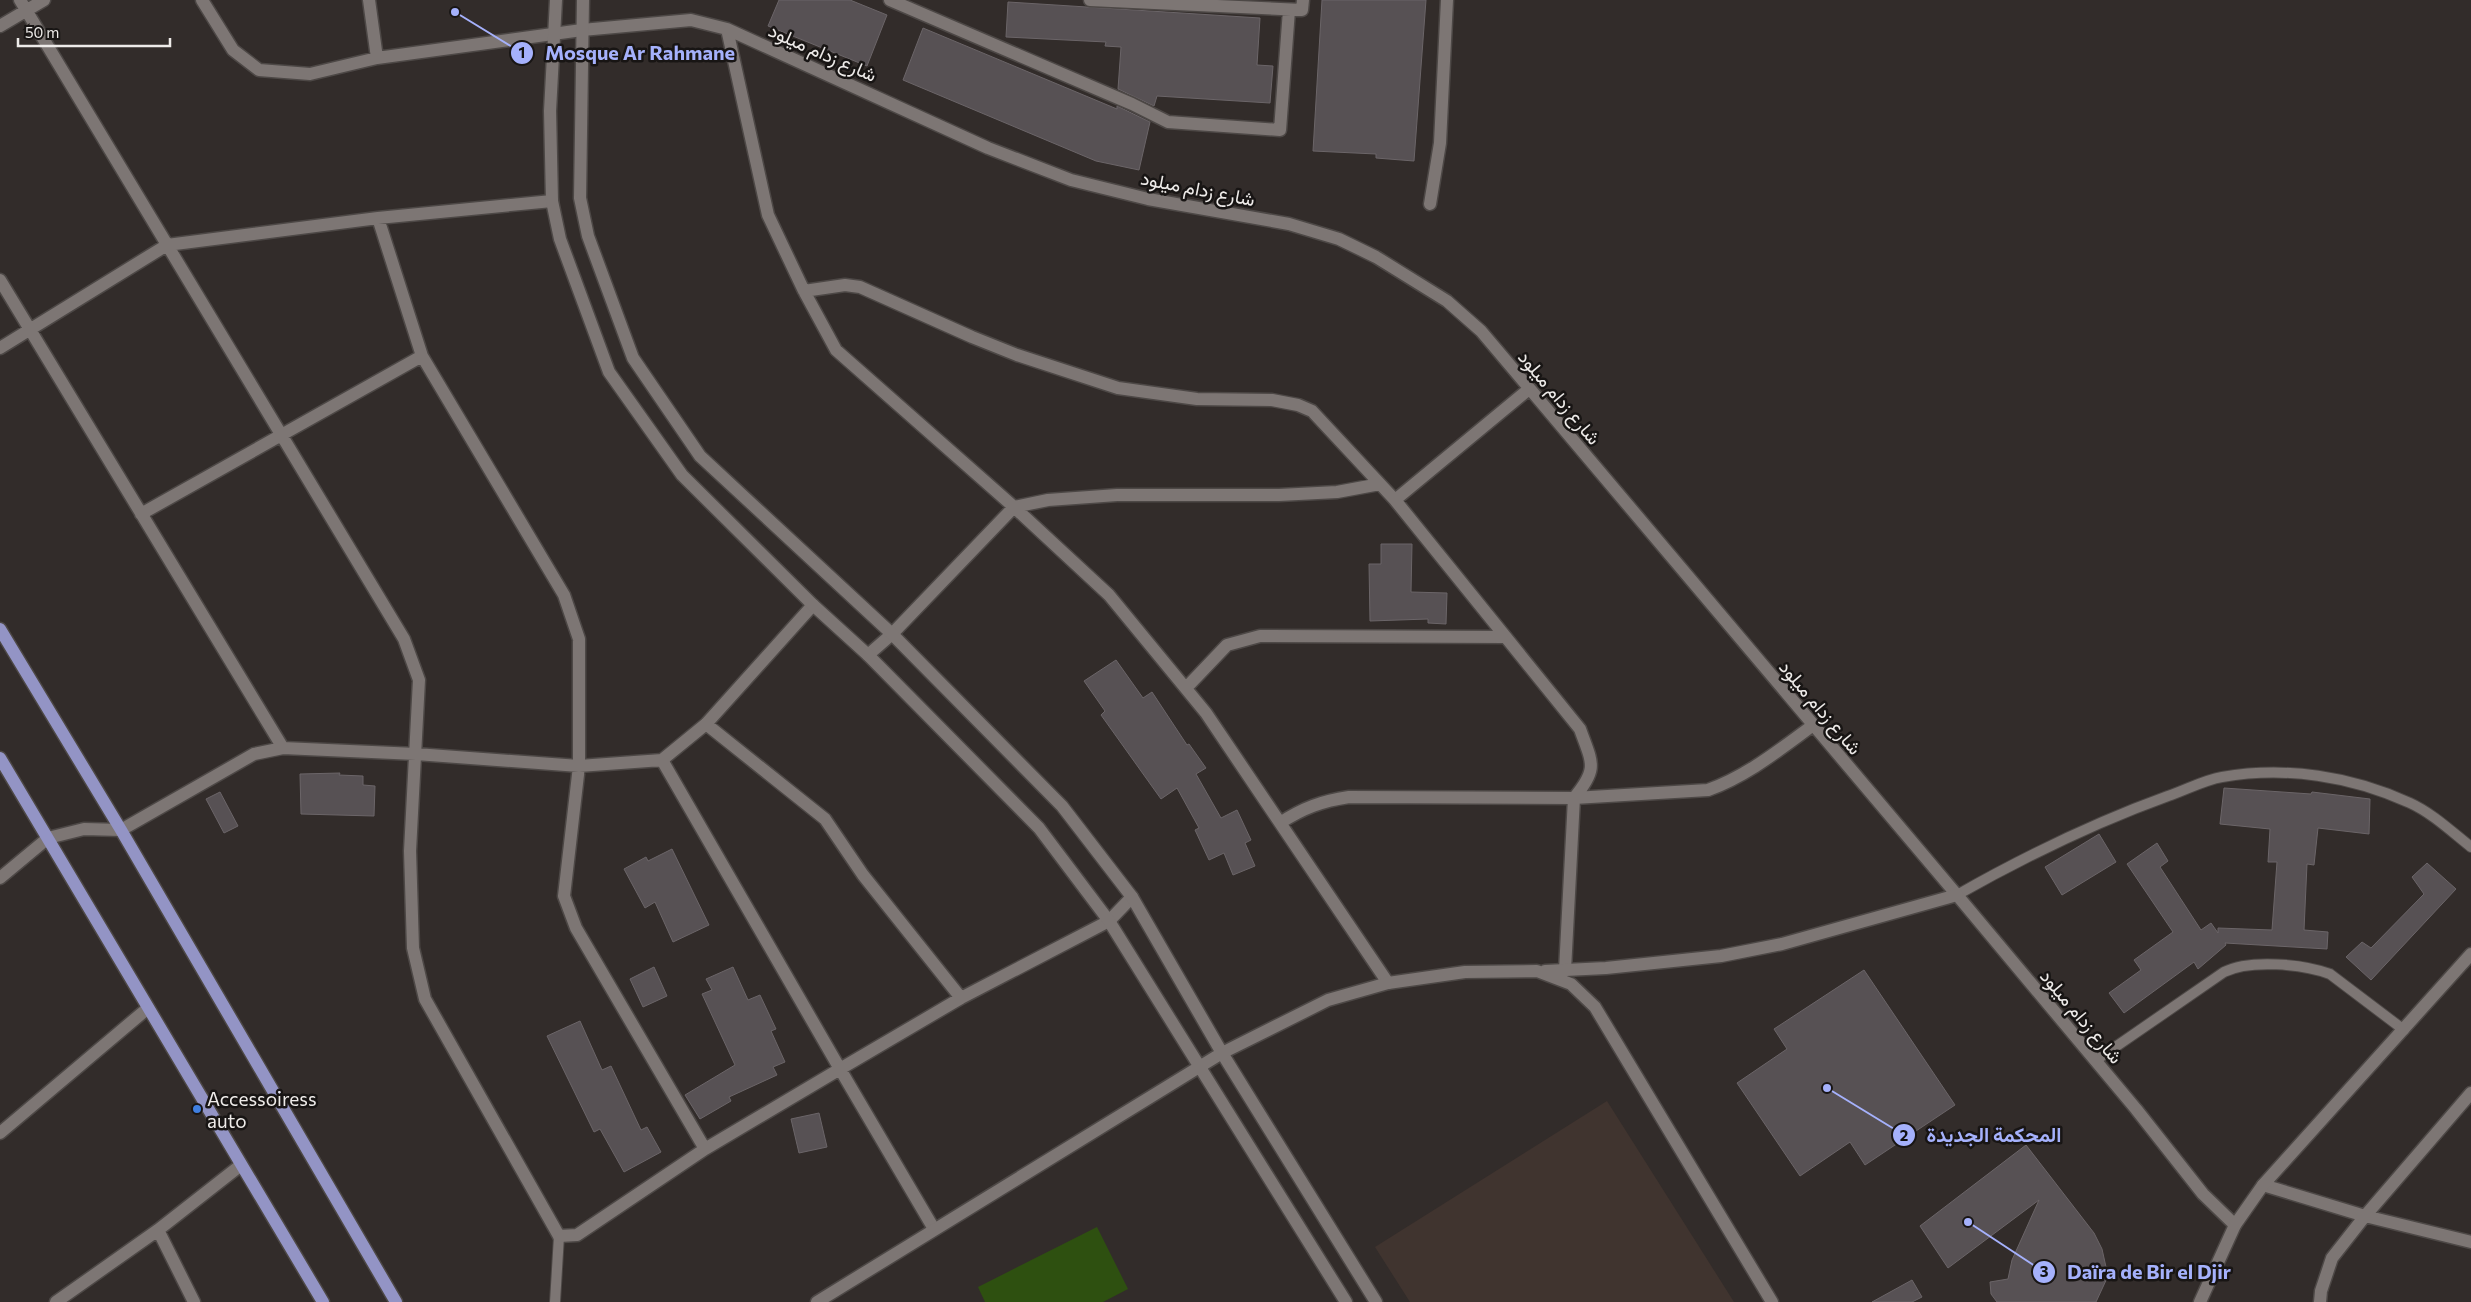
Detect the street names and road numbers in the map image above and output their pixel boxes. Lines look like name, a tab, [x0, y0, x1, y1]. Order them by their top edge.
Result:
street label: شارع زدام ميلود	[765, 18, 881, 88]
street label: شارع زدام ميلود	[1139, 166, 1257, 212]
street label: شارع زدام ميلود	[1512, 345, 1606, 450]
street label: شارع زدام ميلود	[1773, 655, 1867, 760]
street label: شارع زدام ميلود	[2034, 964, 2128, 1069]

